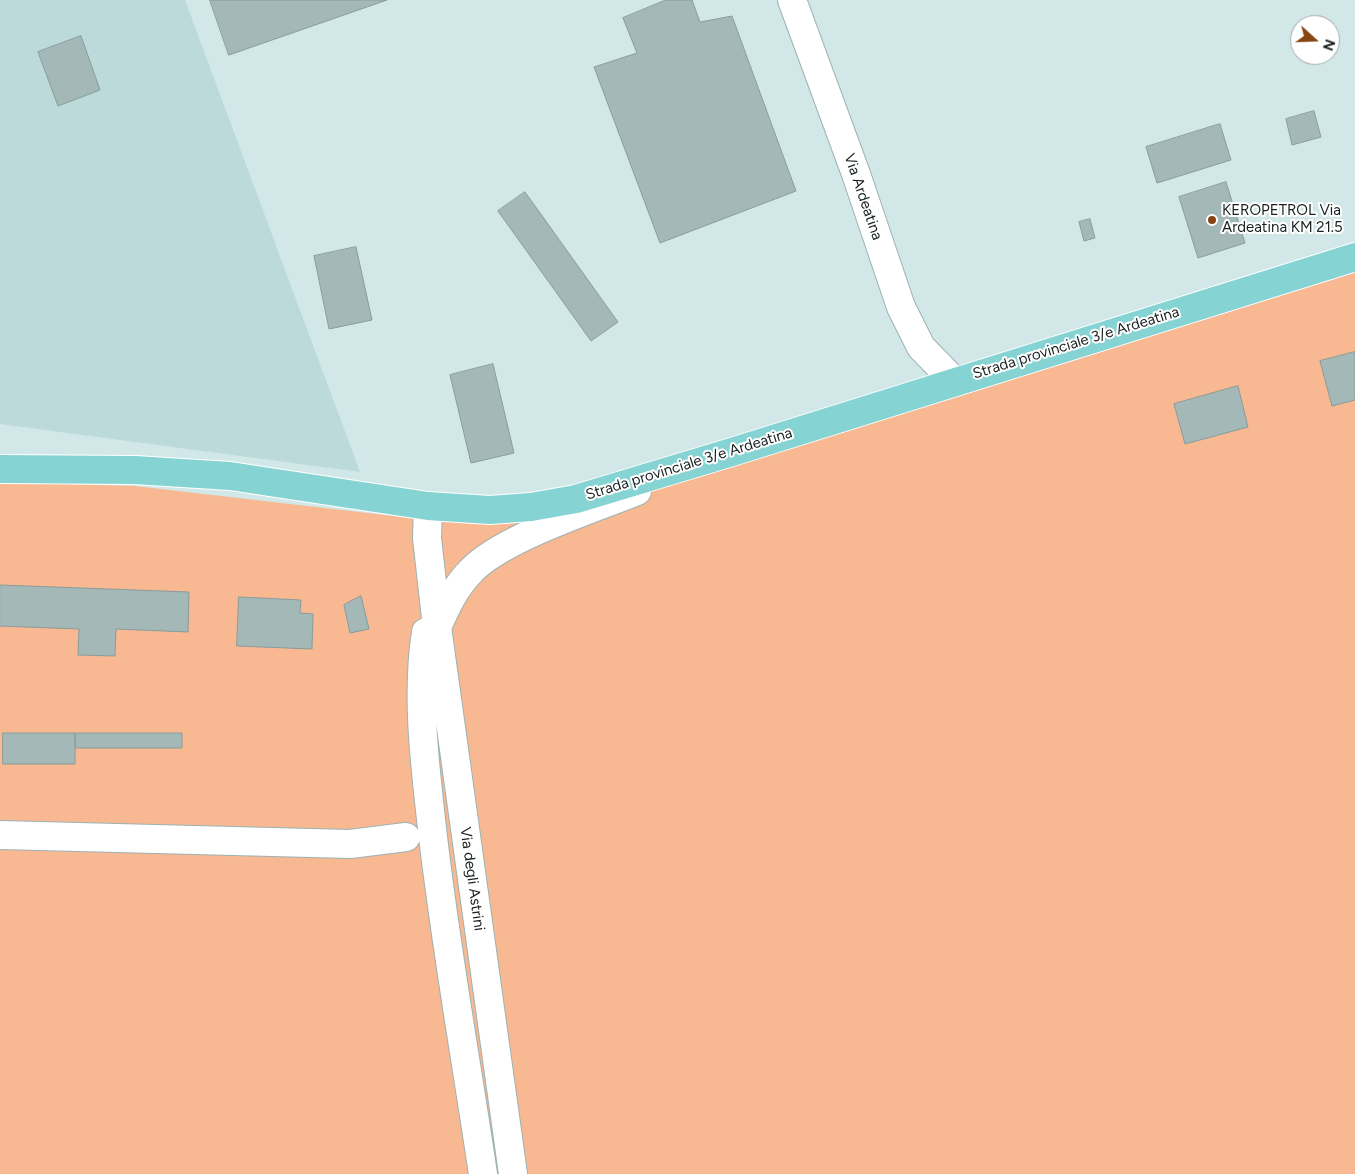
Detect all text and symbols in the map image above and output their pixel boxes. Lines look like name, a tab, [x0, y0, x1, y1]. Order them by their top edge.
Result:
north arrow	[1290, 15, 1340, 65]
text: N	[1319, 37, 1338, 53]
street label: Via Ardeatina	[840, 151, 886, 243]
place label: KEROPETROL Via Ardeatina KM 21.5	[1222, 202, 1343, 237]
marker: KEROPETROL Via Ardeatina KM 21.5	[1206, 214, 1218, 226]
street label: Strada provinciale 3/e Ardeatina	[970, 303, 1182, 383]
street label: Strada provinciale 3/e Ardeatina	[583, 424, 795, 504]
street label: Via degli Astrini	[456, 826, 488, 932]

